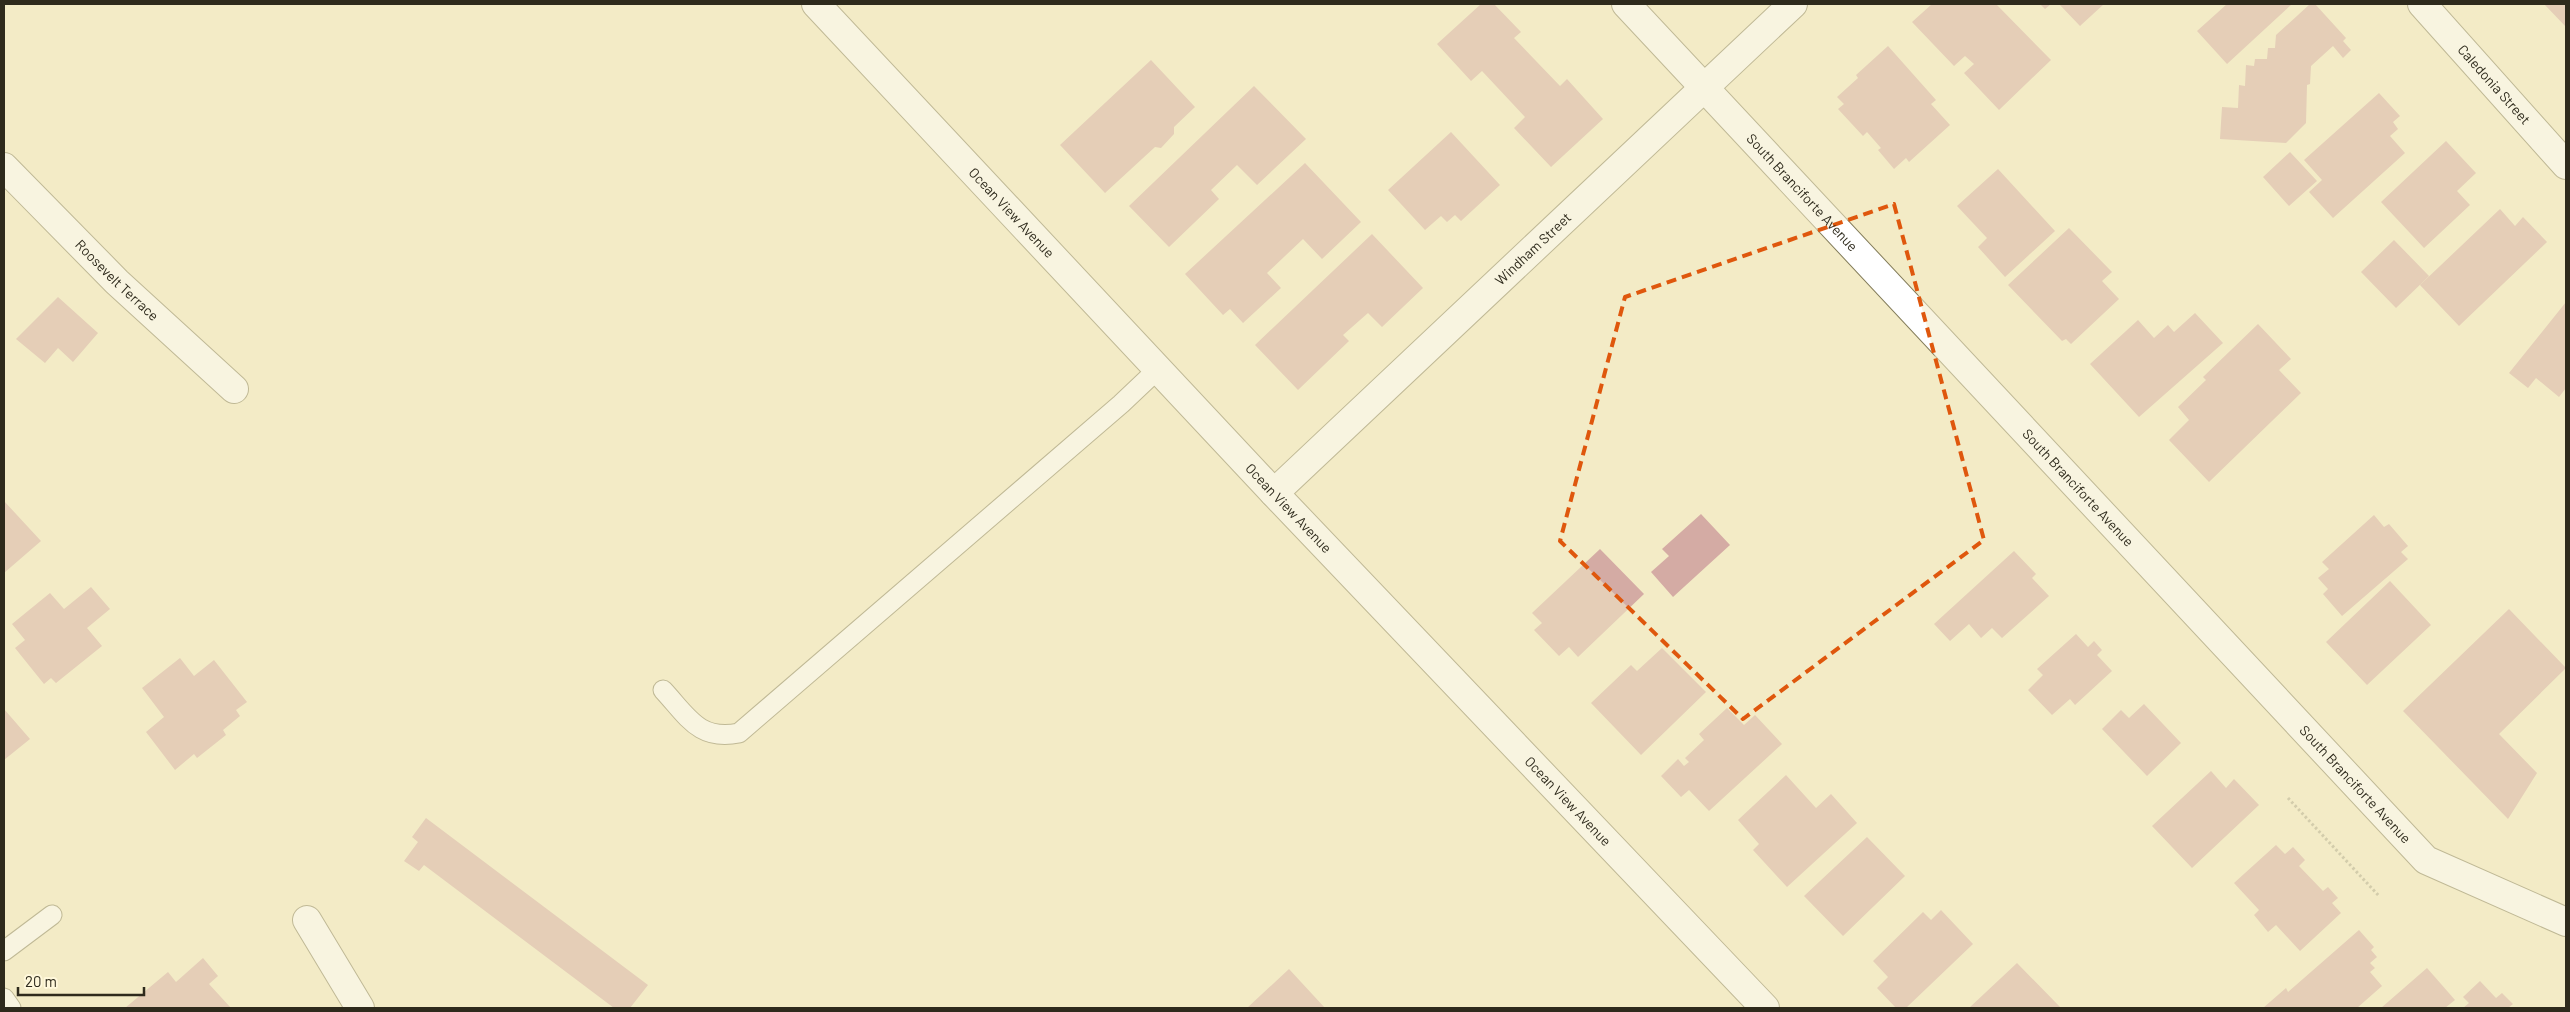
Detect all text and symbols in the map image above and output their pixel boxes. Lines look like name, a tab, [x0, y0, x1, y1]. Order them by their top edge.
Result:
street label: Caledonia Street	[2454, 41, 2534, 127]
street label: South Branciforte Avenue	[1743, 130, 1862, 255]
street label: Ocean View Avenue	[966, 164, 1058, 261]
street label: Windham Street	[1491, 209, 1574, 288]
street label: Roosevelt Terrace	[72, 236, 163, 324]
street label: South Branciforte Avenue	[2019, 425, 2138, 550]
street label: Ocean View Avenue	[1242, 459, 1336, 556]
street label: South Branciforte Avenue	[2296, 721, 2415, 846]
street label: Ocean View Avenue	[1522, 753, 1615, 849]
scale bar	[18, 964, 144, 996]
text: 20 m	[25, 972, 57, 990]

